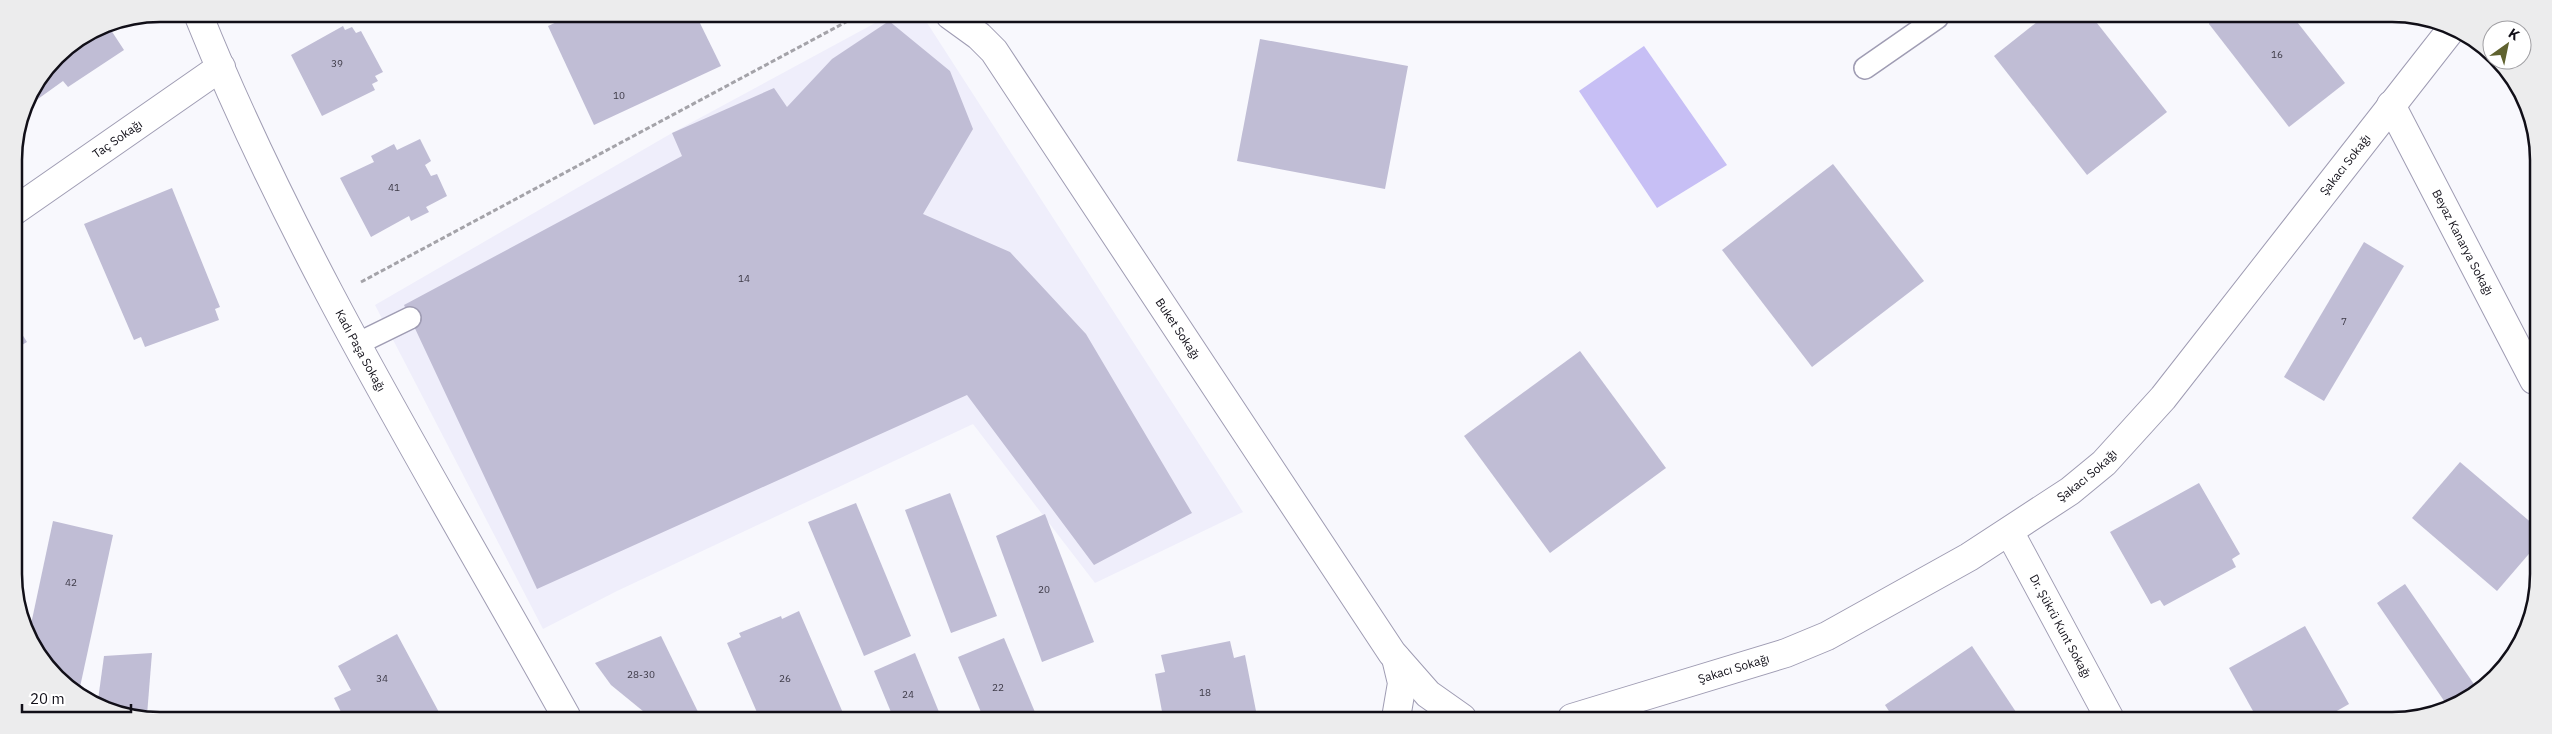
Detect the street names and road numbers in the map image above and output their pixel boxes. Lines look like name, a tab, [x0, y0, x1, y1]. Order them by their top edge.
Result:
street label: Taç Sokağı	[89, 116, 145, 161]
street label: Şakacı Sokağı	[2316, 131, 2374, 198]
street label: Beyaz Kanarya Sokağı	[2429, 187, 2497, 298]
street label: Buket Sokağı	[1152, 295, 1204, 362]
street label: Kadı Paşa Sokağı	[332, 307, 389, 394]
street label: Şakacı Sokağı	[2054, 446, 2120, 505]
street label: Dr. Şükrü Kunt Sokağı	[2027, 572, 2095, 681]
street label: Şakacı Sokağı	[1696, 651, 1771, 686]

